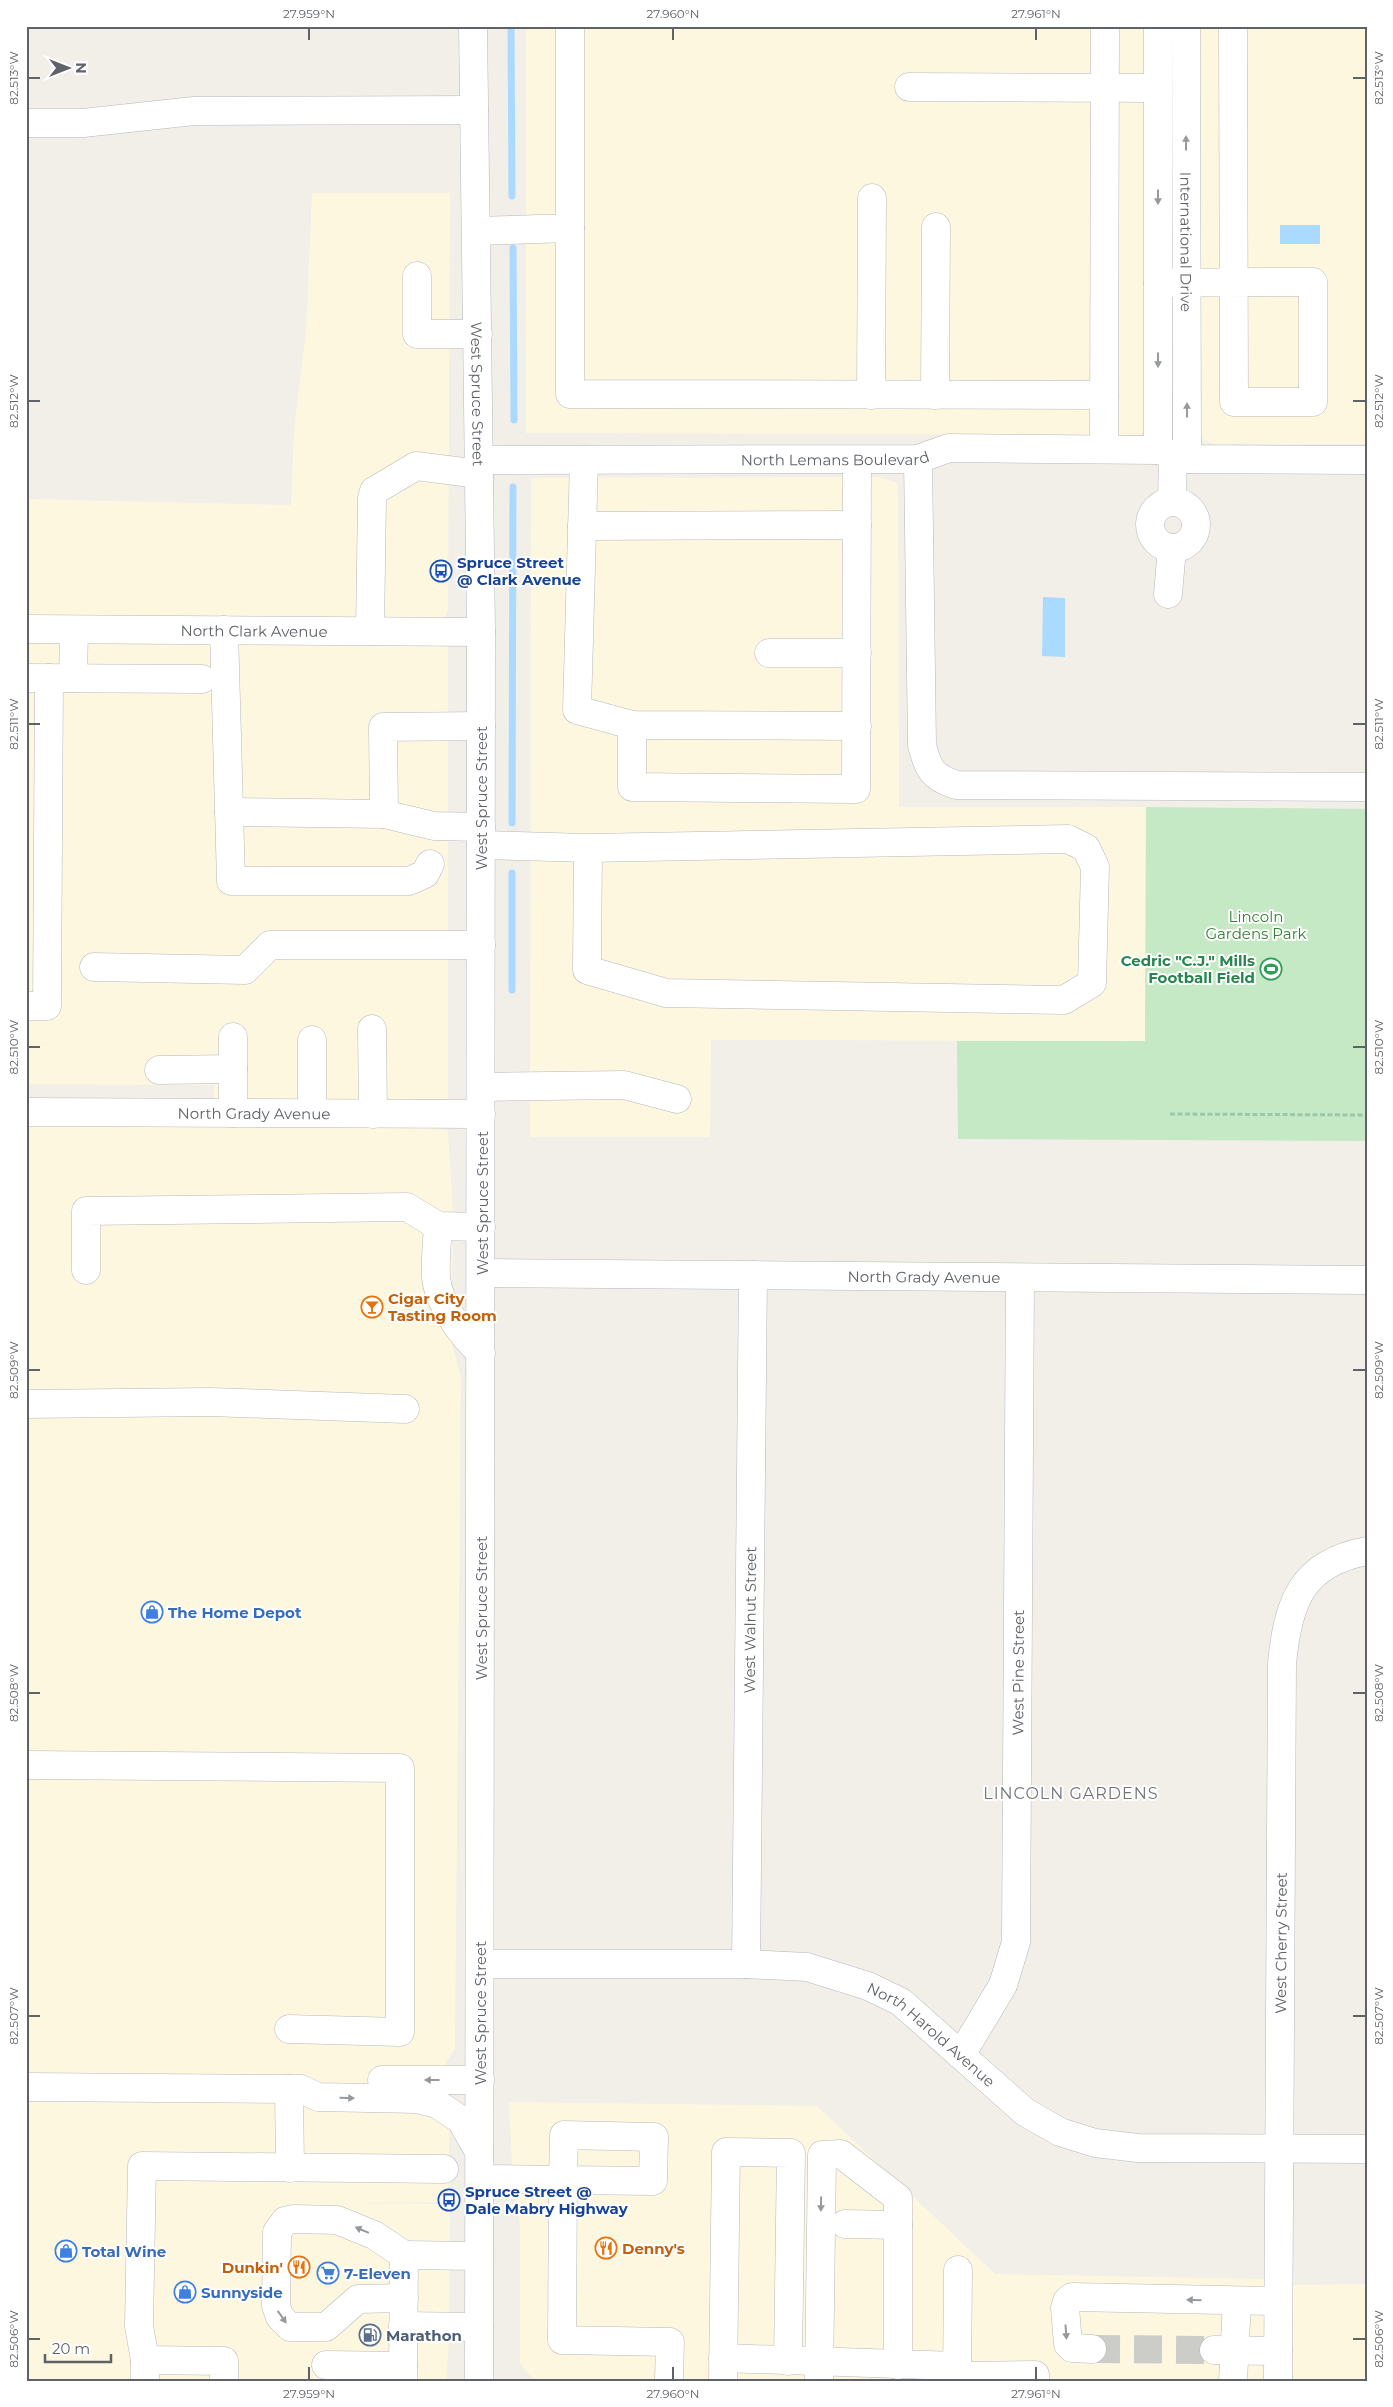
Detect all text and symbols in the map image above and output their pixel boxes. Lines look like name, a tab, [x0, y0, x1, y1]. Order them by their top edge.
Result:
text: 27.959°N	[283, 6, 335, 21]
text: 27.960°N	[646, 6, 700, 21]
text: 27.961°N	[1011, 6, 1061, 21]
north arrow	[42, 42, 92, 92]
text: 82.513°W	[6, 51, 21, 105]
text: 82.513°W	[1371, 51, 1386, 105]
text: N	[72, 62, 90, 74]
one-way arrow	[1182, 134, 1190, 150]
street label: International Drive	[1177, 172, 1196, 312]
one-way arrow	[1154, 190, 1162, 206]
street label: West Spruce Street	[467, 322, 488, 466]
one-way arrow	[1154, 352, 1162, 368]
text: 82.512°W	[6, 374, 21, 428]
text: 82.512°W	[1371, 374, 1386, 428]
one-way arrow	[1183, 402, 1191, 418]
street label: North Lemans Boulevard	[741, 446, 932, 469]
place label: Spruce Street @ Clark Avenue	[457, 553, 581, 589]
bus stop icon: Spruce Street @ Clark Avenue	[429, 559, 453, 583]
street label: North Clark Avenue	[180, 621, 328, 640]
text: 82.511°W	[6, 698, 21, 750]
text: 82.511°W	[1371, 698, 1386, 750]
street label: West Spruce Street	[472, 726, 491, 870]
park label: Lincoln Gardens Park	[1205, 907, 1307, 943]
place label: Cedric "C.J." Mills Football Field	[1121, 951, 1255, 987]
sports icon: Cedric "C.J." Mills Football Field	[1259, 957, 1283, 981]
text: 82.510°W	[6, 1020, 21, 1074]
text: 82.510°W	[1371, 1020, 1386, 1074]
street label: North Grady Avenue	[178, 1103, 330, 1123]
street label: West Spruce Street	[473, 1131, 492, 1275]
street label: North Grady Avenue	[848, 1266, 1000, 1287]
place label: Cigar City Tasting Room	[388, 1289, 497, 1325]
bar icon: Cigar City Tasting Room	[360, 1295, 384, 1319]
text: 82.509°W	[6, 1341, 21, 1399]
text: 82.509°W	[1371, 1341, 1386, 1399]
street label: West Spruce Street	[472, 1536, 491, 1680]
street label: West Walnut Street	[739, 1547, 760, 1693]
shop icon: The Home Depot	[140, 1600, 164, 1624]
place label: The Home Depot	[168, 1603, 302, 1622]
street label: West Pine Street	[1008, 1610, 1028, 1735]
text: 82.508°W	[6, 1664, 21, 1722]
text: 82.508°W	[1371, 1664, 1386, 1722]
district label: LINCOLN GARDENS	[983, 1784, 1159, 1803]
street label: West Cherry Street	[1271, 1872, 1290, 2014]
street label: West Spruce Street	[471, 1941, 490, 2085]
street label: North Harold Avenue	[864, 1978, 999, 2091]
text: 82.507°W	[6, 1987, 21, 2045]
text: 82.507°W	[1371, 1987, 1386, 2045]
one-way arrow	[423, 2076, 439, 2084]
one-way arrow	[340, 2094, 356, 2102]
place label: Spruce Street @ Dale Mabry Highway	[465, 2182, 629, 2218]
bus stop icon: Spruce Street @ Dale Mabry Highway	[437, 2188, 461, 2212]
one-way arrow	[817, 2196, 825, 2212]
one-way arrow	[355, 2226, 369, 2234]
restaurant icon: Denny's	[594, 2236, 618, 2260]
shop icon: Total Wine	[54, 2239, 78, 2263]
place label: Denny's	[622, 2239, 685, 2258]
place label: Total Wine	[82, 2242, 166, 2261]
restaurant icon: Dunkin'	[287, 2255, 311, 2279]
place label: Dunkin'	[222, 2258, 283, 2277]
supermarket icon: 7-Eleven	[316, 2261, 340, 2285]
place label: 7-Eleven	[344, 2264, 411, 2283]
shop icon: Sunnyside	[173, 2280, 197, 2304]
place label: Sunnyside	[201, 2283, 283, 2302]
one-way arrow	[1186, 2295, 1202, 2303]
text: 82.506°W	[6, 2310, 21, 2368]
one-way arrow	[277, 2310, 287, 2324]
text: 82.506°W	[1371, 2310, 1386, 2368]
fuel station icon: Marathon	[358, 2323, 382, 2347]
one-way arrow	[1063, 2324, 1071, 2340]
place label: Marathon	[386, 2326, 462, 2345]
scale bar	[45, 2332, 111, 2364]
text: 20 m	[52, 2339, 90, 2358]
text: 27.959°N	[283, 2386, 335, 2401]
text: 27.960°N	[646, 2386, 700, 2401]
text: 27.961°N	[1011, 2386, 1061, 2401]

